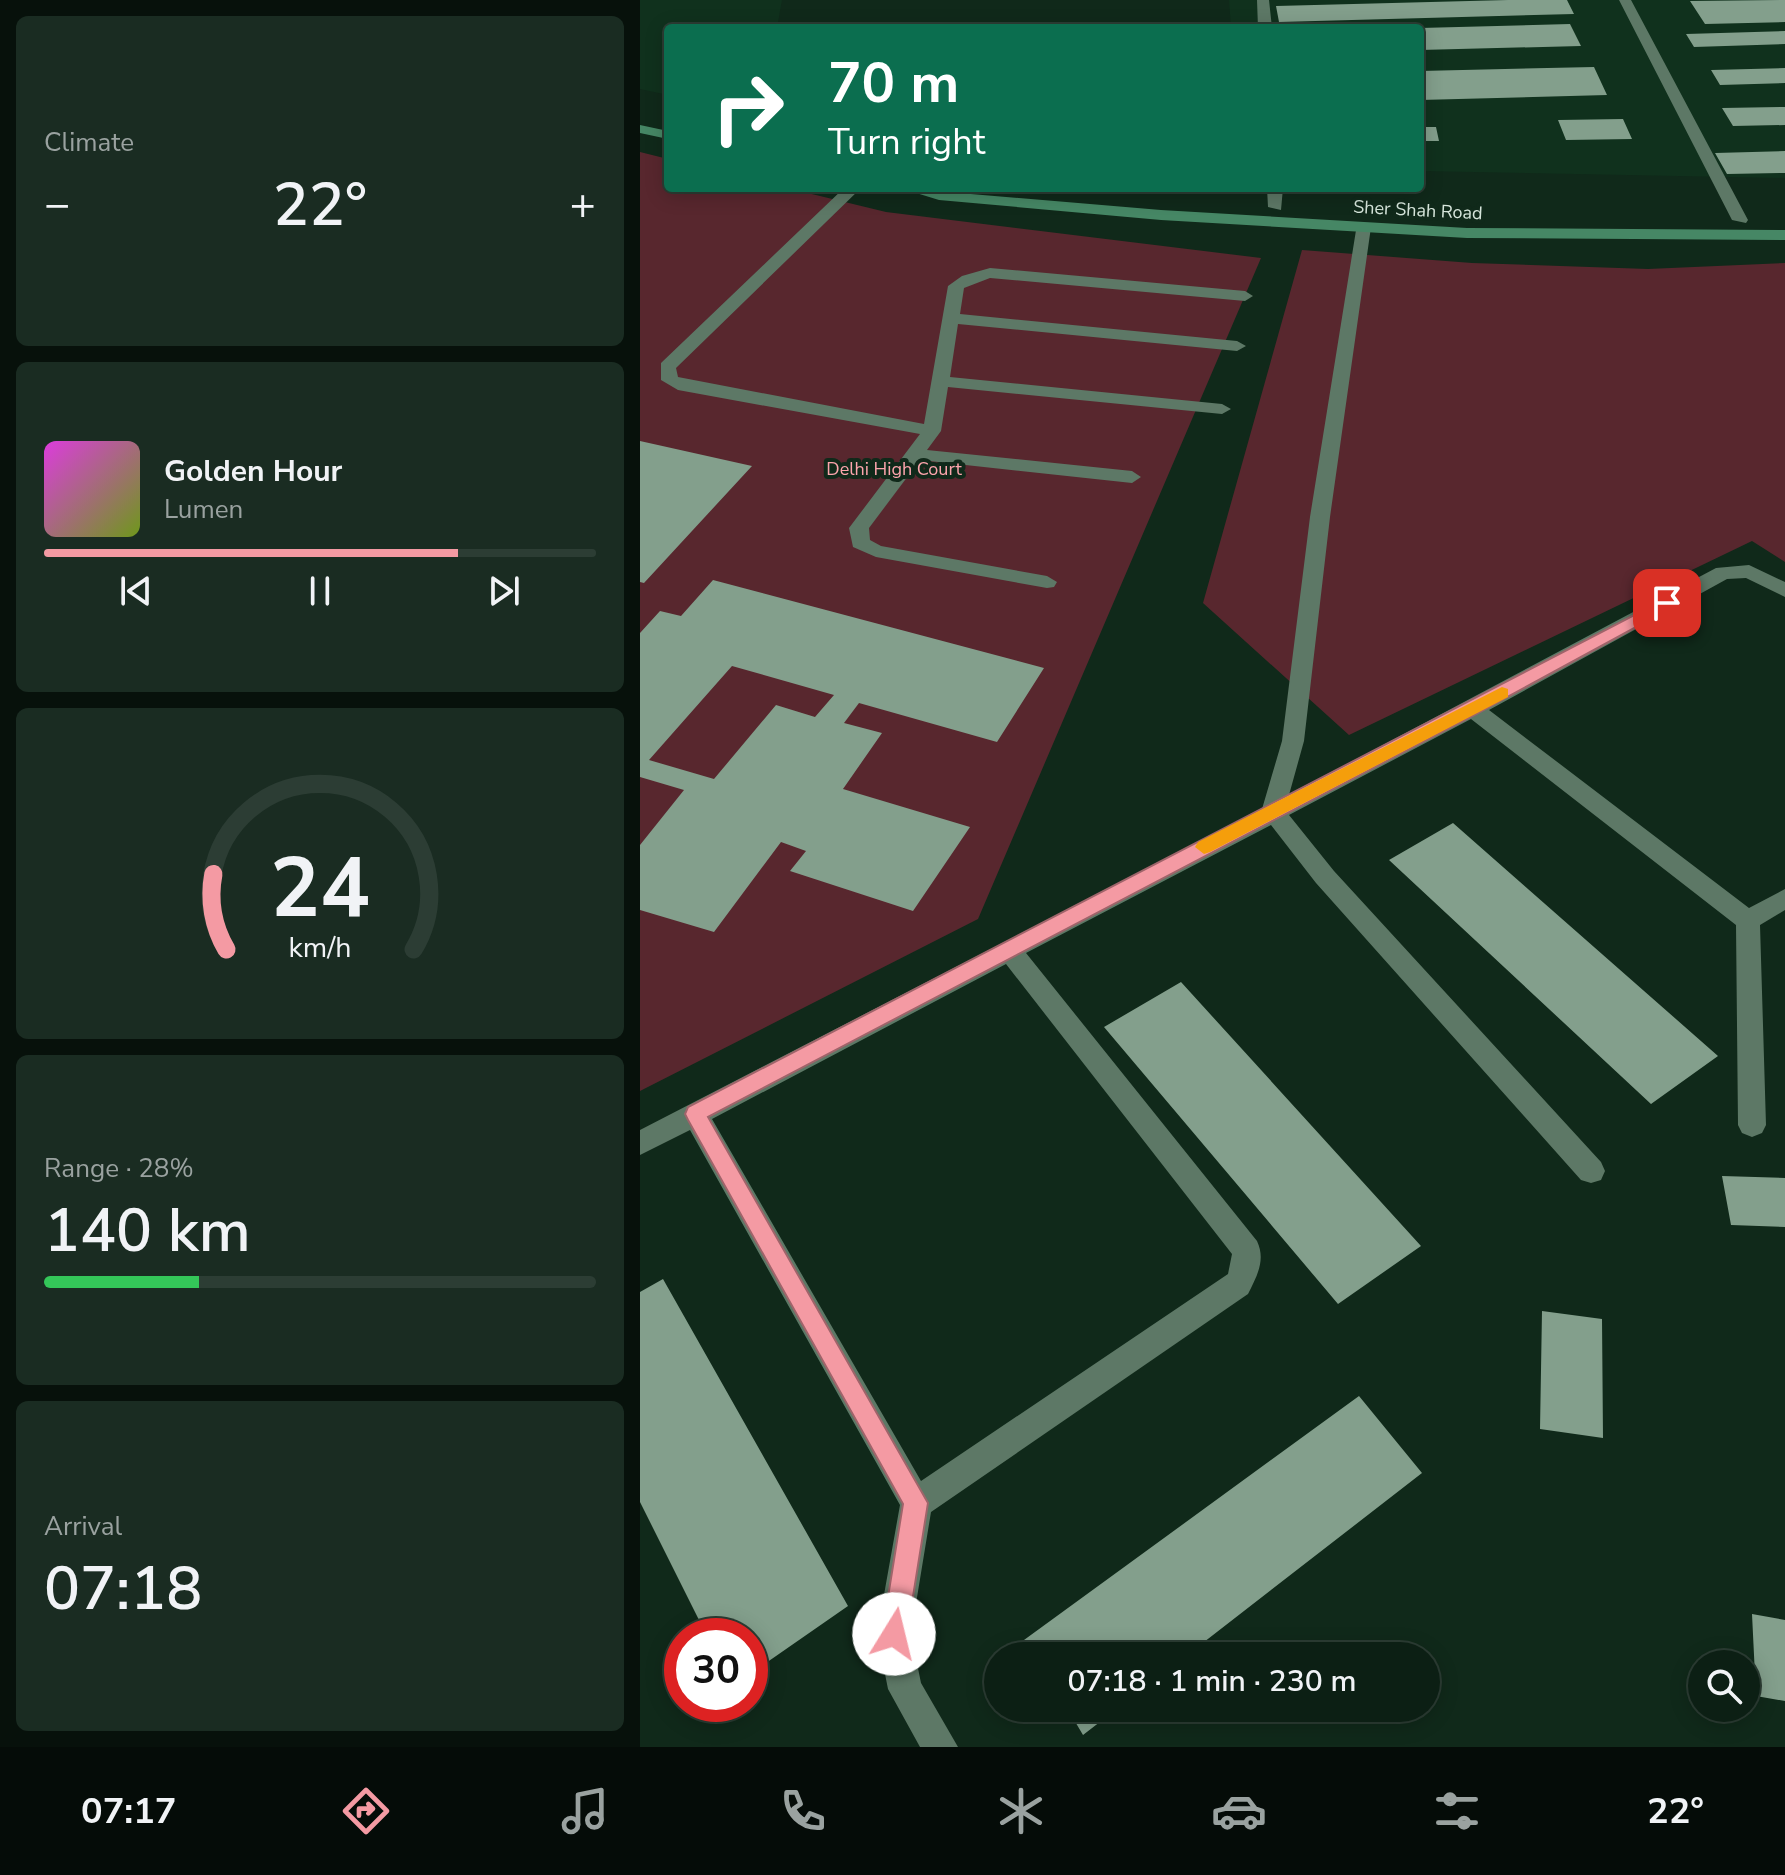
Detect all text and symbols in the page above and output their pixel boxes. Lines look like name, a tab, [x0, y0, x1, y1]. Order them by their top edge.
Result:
text: 70 m	[828, 45, 959, 122]
icon: right	[696, 56, 800, 160]
text: Turn right	[828, 118, 985, 167]
text: Climate	[44, 125, 134, 160]
text: 22°	[273, 164, 367, 246]
text: −	[44, 175, 70, 235]
text: +	[570, 175, 596, 235]
street label: Sher Shah Road	[1353, 195, 1483, 225]
text: Golden Hour	[164, 451, 342, 492]
park label: Delhi High Court	[826, 457, 962, 481]
text: Lumen	[164, 492, 243, 527]
icon: previous	[114, 569, 158, 613]
icon: pause	[298, 569, 342, 613]
icon: next	[482, 569, 526, 613]
pin	[1633, 569, 1701, 637]
icon: arrive	[1645, 581, 1689, 625]
text: 24	[270, 831, 370, 944]
text: km/h	[289, 928, 351, 967]
text: Range · 28%	[44, 1151, 194, 1186]
text: 140 km	[44, 1190, 251, 1272]
text: Arrival	[44, 1509, 122, 1544]
text: 07:18	[44, 1548, 202, 1630]
position arrow	[852, 1592, 936, 1676]
speed limit sign: 30	[664, 1618, 768, 1722]
map controls	[1688, 1650, 1760, 1722]
button: search	[1688, 1650, 1760, 1722]
text: 07:18 · 1 min · 230 m	[1067, 1661, 1357, 1702]
icon: directions	[338, 1783, 394, 1839]
icon: music	[557, 1783, 613, 1839]
icon: phone	[775, 1783, 831, 1839]
icon: climate	[993, 1783, 1049, 1839]
icon: car	[1211, 1783, 1267, 1839]
icon: filters	[1429, 1783, 1485, 1839]
text: 07:17	[81, 1787, 176, 1836]
text: 22°	[1647, 1787, 1704, 1836]

